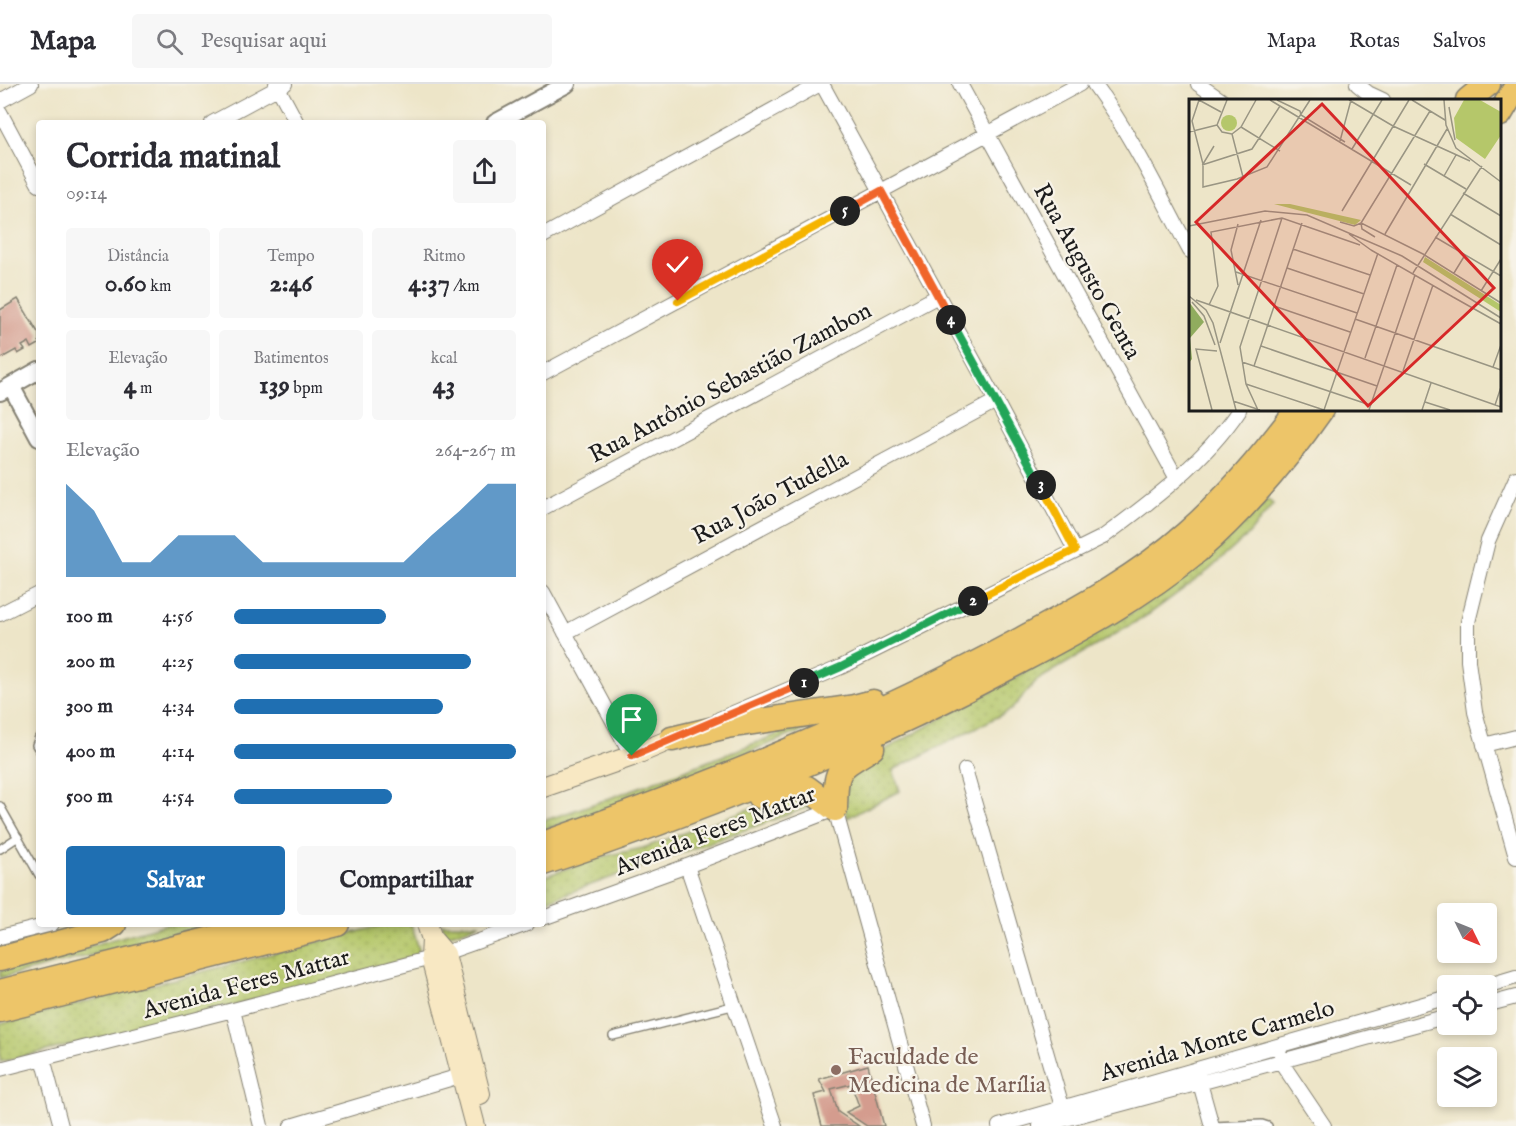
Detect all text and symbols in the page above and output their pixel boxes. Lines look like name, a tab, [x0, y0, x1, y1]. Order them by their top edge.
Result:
search box	[132, 14, 552, 68]
text: Mapa	[30, 24, 96, 59]
icon: search	[153, 25, 186, 58]
text: Pesquisar aqui	[201, 27, 327, 55]
text: Mapa	[1267, 28, 1316, 55]
text: Rotas	[1349, 28, 1400, 55]
text: Salvos	[1433, 28, 1486, 55]
inset map	[1189, 99, 1501, 411]
text: Corrida matinal	[66, 137, 280, 179]
button: share	[453, 140, 516, 203]
street label: Rua Augusto Genta	[1025, 178, 1148, 366]
text: 09:14	[66, 181, 107, 206]
pin: 5	[830, 196, 860, 226]
text: 5	[842, 201, 848, 221]
pin	[652, 239, 703, 301]
text: Distância	[107, 247, 169, 267]
text: Tempo	[267, 247, 315, 267]
text: Ritmo	[423, 247, 465, 267]
icon: check	[661, 248, 694, 281]
text: 0.60	[105, 267, 147, 300]
text: 2:46	[270, 267, 312, 300]
text: 4:37	[408, 267, 450, 300]
text: km	[147, 277, 171, 297]
text: /km	[450, 277, 480, 297]
street label: Rua Antônio Sebastião Zambon	[584, 295, 878, 471]
pin: 4	[936, 305, 966, 335]
text: 4	[947, 310, 955, 330]
text: Elevação	[108, 349, 168, 369]
text: Batimentos	[253, 349, 329, 369]
text: kcal	[431, 349, 457, 369]
text: 4	[124, 369, 136, 402]
text: 139	[259, 369, 290, 402]
text: 43	[433, 369, 455, 402]
text: m	[136, 379, 152, 399]
text: bpm	[290, 379, 323, 399]
text: Elevação	[66, 438, 140, 463]
text: 264–267 m	[435, 438, 516, 463]
street label: Rua João Tudella	[687, 444, 854, 552]
pin: 3	[1026, 470, 1056, 500]
text: 3	[1038, 475, 1044, 495]
pin: 2	[958, 586, 988, 616]
text: 2	[969, 591, 977, 611]
text: 100 m	[66, 604, 113, 629]
text: 4:56	[162, 604, 193, 629]
text: 200 m	[66, 649, 115, 674]
text: 4:25	[162, 649, 194, 674]
pin: 1	[789, 668, 819, 698]
text: 1	[801, 673, 807, 693]
text: 300 m	[66, 694, 113, 719]
text: 4:34	[162, 694, 194, 719]
pin	[606, 694, 657, 756]
icon: arrive	[615, 703, 648, 736]
text: 400 m	[66, 739, 115, 764]
text: 4:14	[162, 739, 194, 764]
street label: Avenida Feres Mattar	[610, 779, 821, 884]
text: 500 m	[66, 784, 113, 809]
text: 4:54	[162, 784, 194, 809]
button: Salvar	[66, 846, 285, 915]
button: Compartilhar	[297, 846, 516, 915]
north arrow	[1437, 903, 1497, 963]
map controls	[1437, 903, 1497, 1107]
street label: Avenida Feres Mattar	[139, 942, 353, 1027]
button: locate	[1437, 975, 1497, 1035]
street label: Avenida Monte Carmelo	[1096, 993, 1338, 1090]
place label: Faculdade de Medicina de Marília	[848, 1042, 1047, 1101]
button: layers	[1437, 1047, 1497, 1107]
marker: Faculdade de Medicina de Marília	[829, 1063, 843, 1077]

